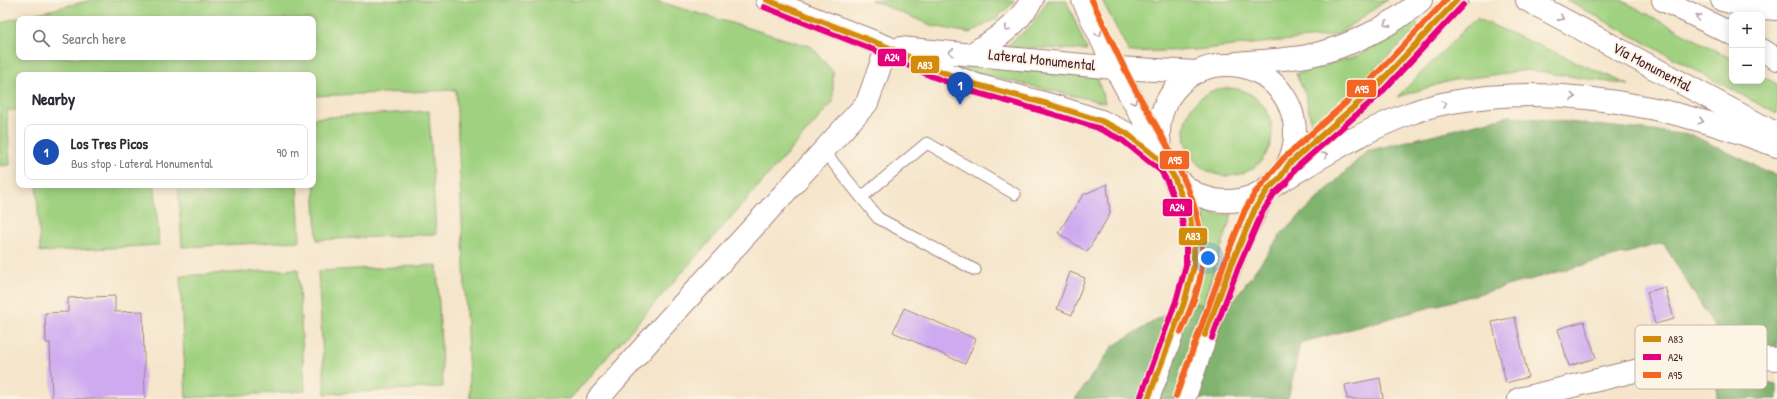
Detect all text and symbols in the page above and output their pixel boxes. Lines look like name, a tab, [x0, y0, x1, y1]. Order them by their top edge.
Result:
map controls	[1729, 12, 1765, 84]
button: +	[1729, 12, 1765, 48]
one-way arrow	[1557, 14, 1565, 21]
one-way arrow	[1694, 14, 1702, 22]
search box	[16, 16, 316, 60]
one-way arrow	[1384, 19, 1391, 27]
one-way arrow	[1004, 25, 1012, 32]
icon: search	[30, 27, 52, 49]
text: Search here	[62, 28, 126, 49]
one-way arrow	[1094, 29, 1102, 37]
street label: Vía Monumental	[1609, 37, 1696, 96]
street label: Lateral Monumental	[988, 43, 1097, 76]
one-way arrow	[948, 47, 954, 56]
line badge: A24	[877, 48, 907, 67]
button: −	[1729, 48, 1765, 84]
text: A24	[885, 50, 899, 64]
line badge: A83	[910, 55, 940, 74]
text: A83	[917, 58, 933, 72]
pin: 1	[947, 72, 973, 105]
line badge: A95	[1346, 79, 1377, 98]
text: A95	[1355, 82, 1369, 96]
text: Nearby	[32, 87, 75, 110]
one-way arrow	[1570, 92, 1576, 101]
one-way arrow	[1129, 98, 1136, 105]
one-way arrow	[1441, 100, 1447, 108]
one-way arrow	[1697, 116, 1704, 125]
text: Los Tres Picos	[71, 133, 148, 154]
text: 1	[44, 143, 48, 161]
text: 90 m	[277, 143, 299, 161]
line badge: A95	[1159, 150, 1190, 170]
text: A95	[1168, 153, 1182, 167]
one-way arrow	[1321, 153, 1328, 160]
text: Bus stop · Lateral Monumental	[71, 154, 213, 172]
line badge: A24	[1162, 198, 1193, 217]
text: A24	[1170, 200, 1184, 214]
line badge: A83	[1178, 227, 1208, 246]
text: A83	[1185, 229, 1201, 243]
your location	[1198, 248, 1218, 268]
legend	[1635, 325, 1767, 389]
text: A83	[1668, 332, 1683, 346]
text: A24	[1668, 350, 1683, 364]
text: A95	[1668, 368, 1682, 382]

